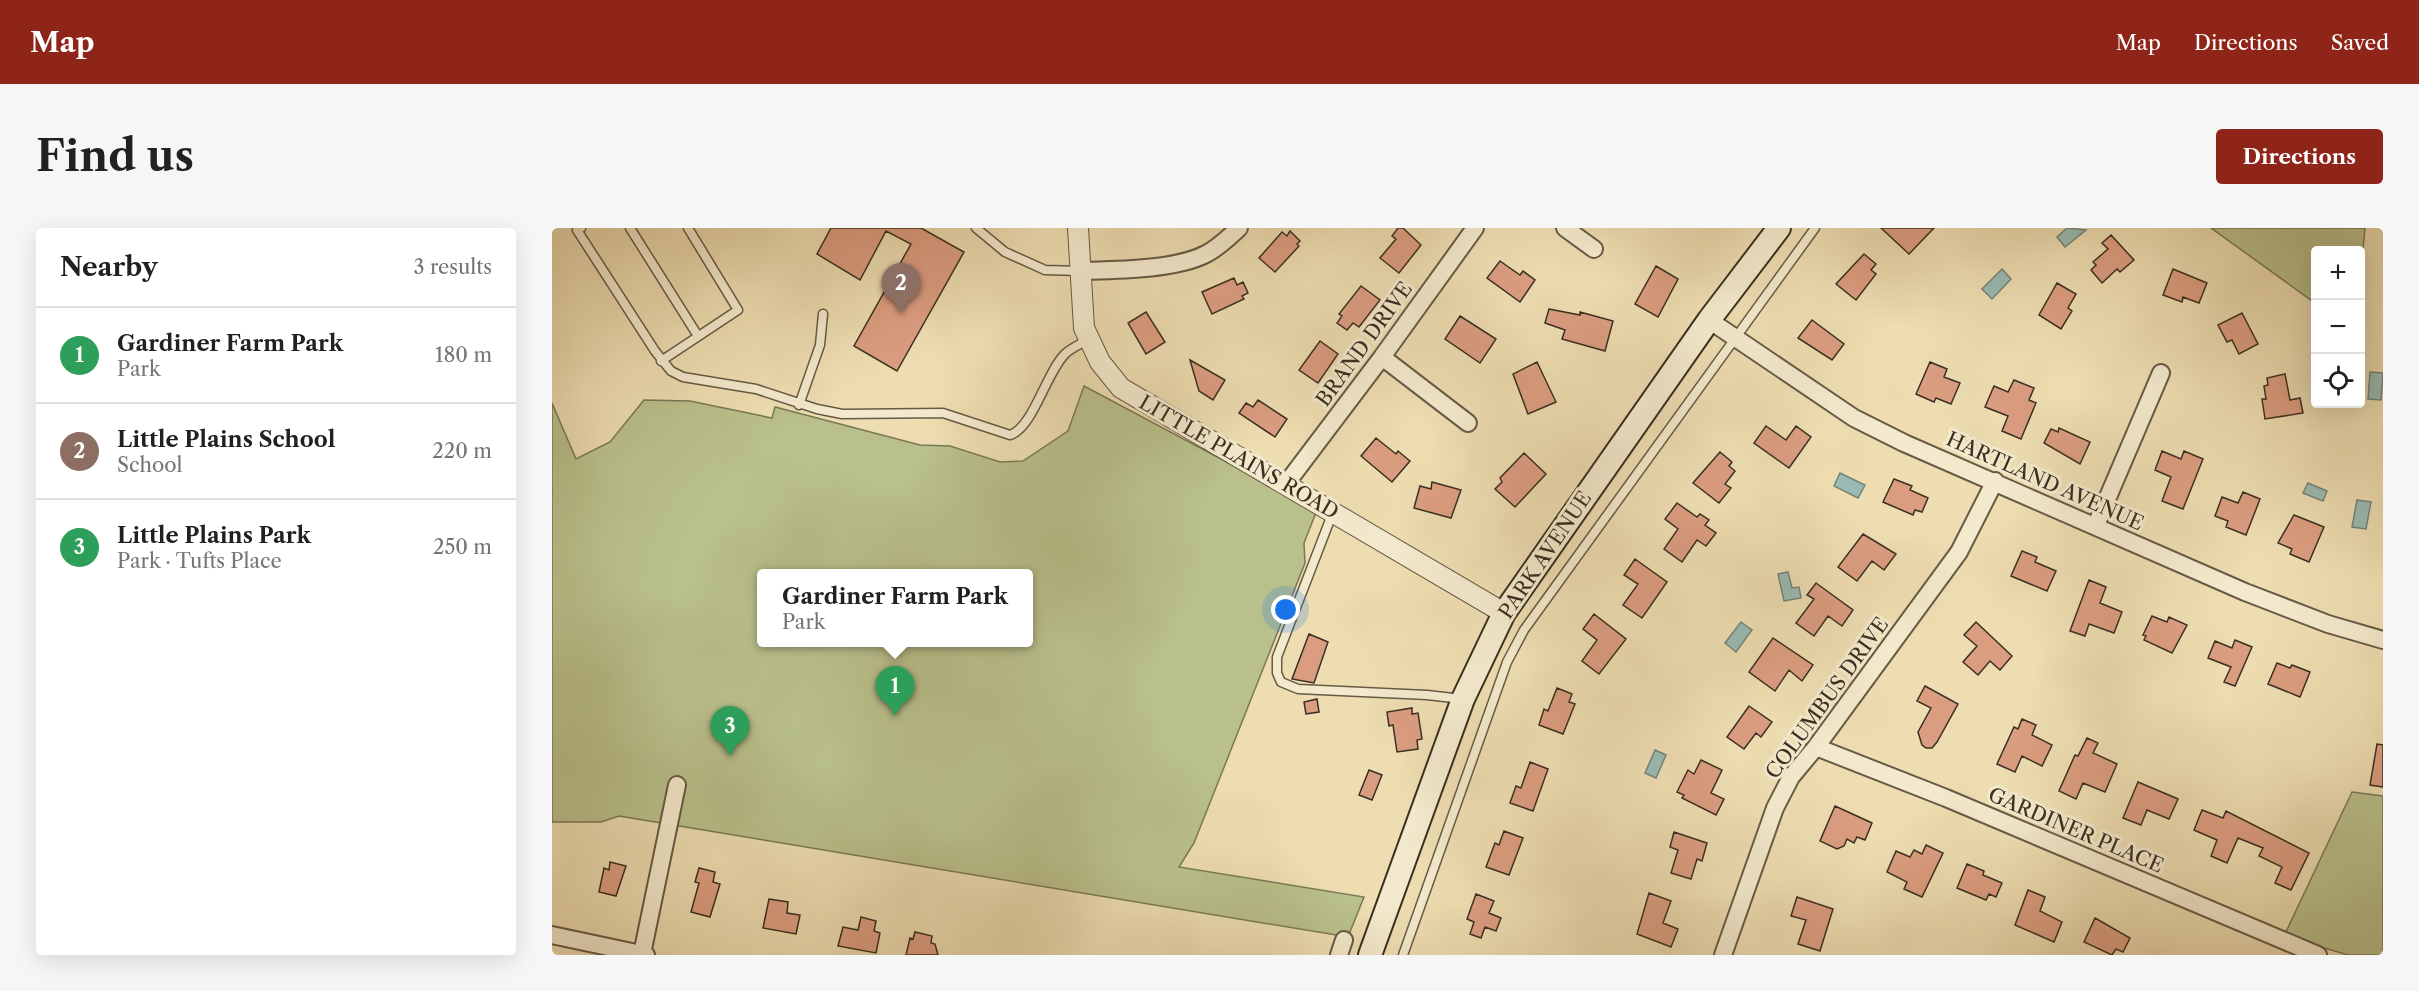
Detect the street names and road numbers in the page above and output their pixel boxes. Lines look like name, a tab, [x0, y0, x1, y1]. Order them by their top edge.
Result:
street label: BRAND DRIVE	[1311, 277, 1417, 411]
street label: LITTLE PLAINS ROAD	[1135, 390, 1343, 524]
street label: HARTLAND AVENUE	[1943, 427, 2147, 535]
street label: PARK AVENUE	[1494, 487, 1596, 623]
street label: COLUMBUS DRIVE	[1760, 613, 1894, 783]
street label: GARDINER PLACE	[1985, 782, 2167, 878]

